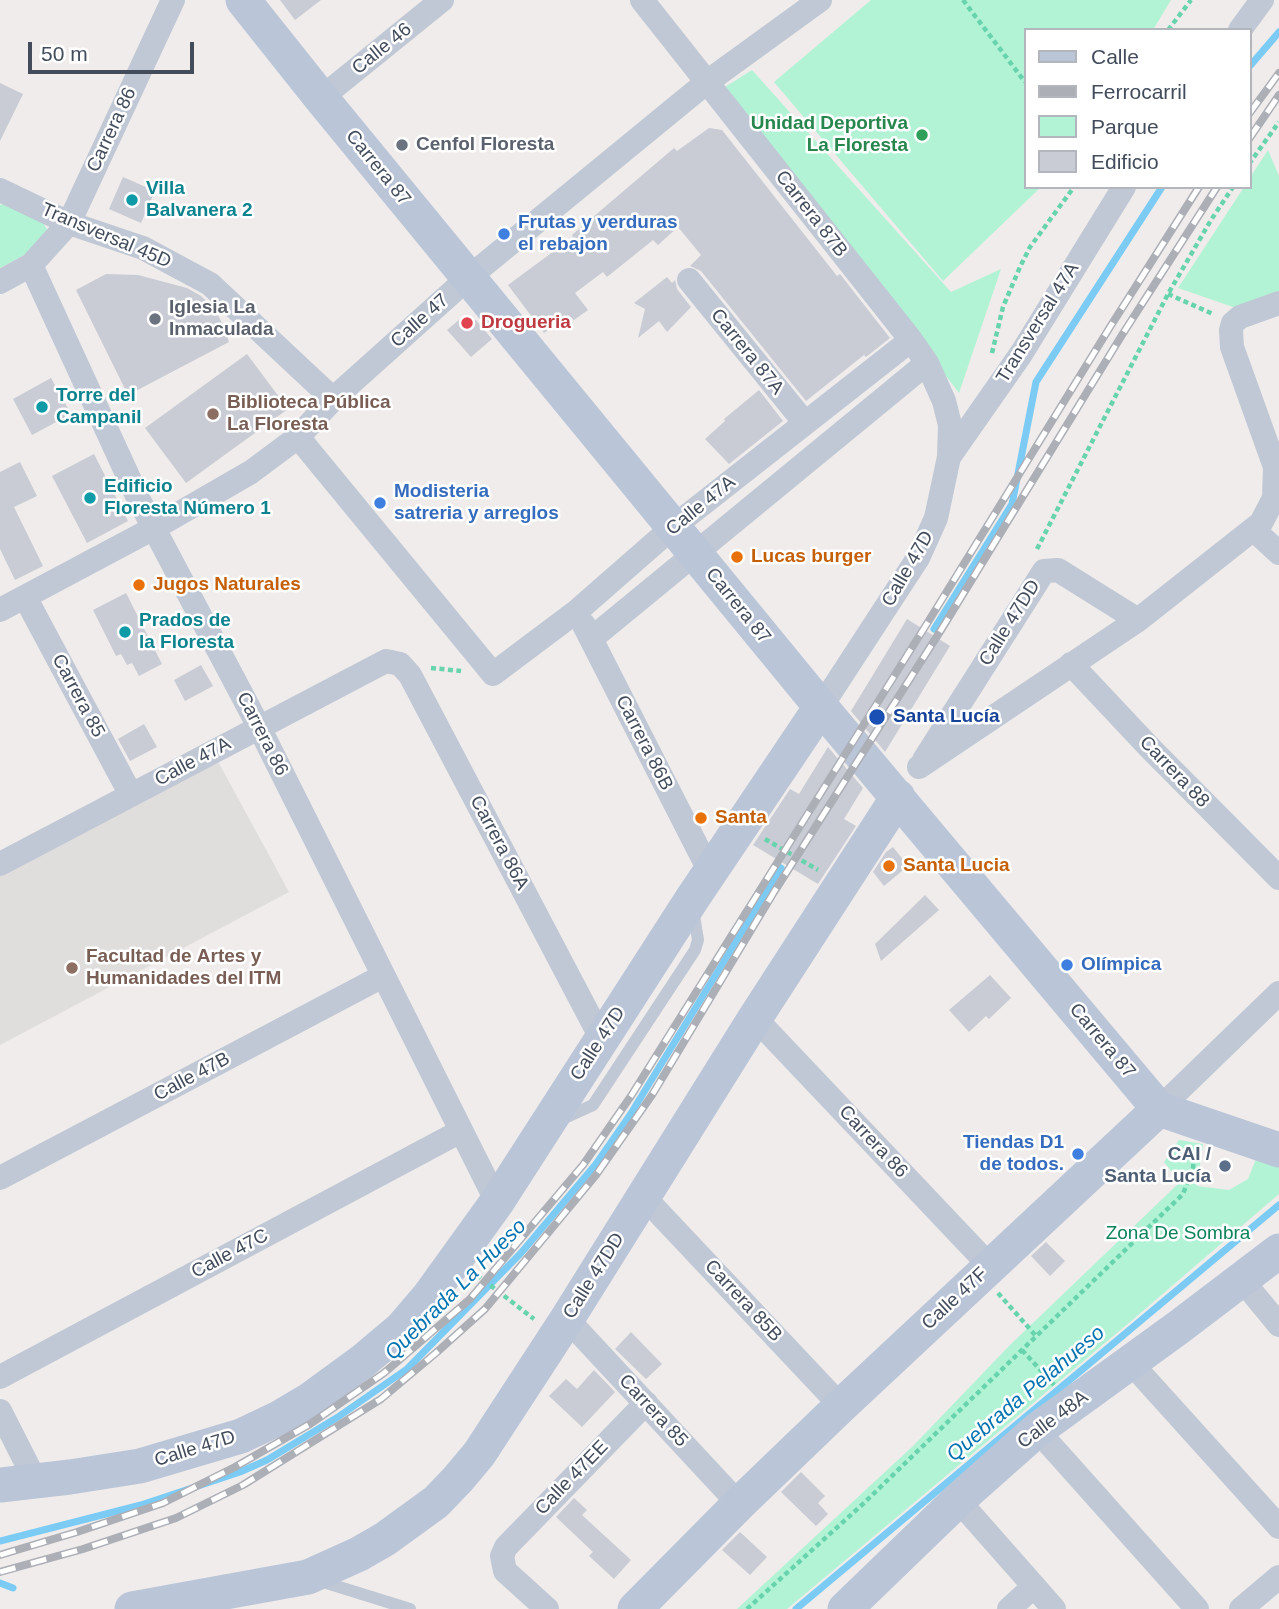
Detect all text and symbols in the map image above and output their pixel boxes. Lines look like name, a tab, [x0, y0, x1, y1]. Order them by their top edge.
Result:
street label: Calle 46	[348, 18, 416, 80]
scale bar	[32, 28, 198, 72]
legend	[1024, 28, 1251, 189]
text: 50 m	[41, 42, 88, 65]
text: Calle	[1091, 45, 1139, 68]
text: Ferrocarril	[1091, 80, 1187, 103]
street label: Carrera 86	[82, 84, 142, 176]
place label: Unidad Deportiva La Floresta	[751, 113, 908, 157]
text: Parque	[1091, 115, 1159, 138]
street label: Carrera 87	[341, 126, 415, 210]
marker: Unidad Deportiva La Floresta	[914, 127, 930, 143]
place label: Cenfol Floresta	[416, 134, 554, 156]
marker: Cenfol Floresta	[394, 137, 410, 153]
text: Edificio	[1091, 150, 1159, 173]
street label: Carrera 87B	[770, 166, 852, 262]
place label: Villa Balvanera 2	[146, 178, 253, 222]
marker: Villa Balvanera 2	[124, 192, 140, 208]
street label: Transversal 45D	[38, 198, 174, 274]
place label: Frutas y verduras el rebajon	[518, 212, 677, 256]
marker: Frutas y verduras el rebajon	[496, 226, 512, 242]
street label: Transversal 47A	[992, 259, 1084, 387]
street label: Calle 47	[386, 289, 454, 353]
place label: Iglesia La Inmaculada	[169, 297, 274, 341]
street label: Carrera 87A	[706, 305, 788, 399]
marker: Iglesia La Inmaculada	[147, 311, 163, 327]
place label: Drogueria	[481, 312, 571, 334]
marker: Drogueria	[459, 315, 475, 331]
place label: Torre del Campanil	[56, 385, 142, 429]
place label: Biblioteca Pública La Floresta	[227, 392, 391, 436]
marker: Torre del Campanil	[34, 399, 50, 415]
marker: Biblioteca Pública La Floresta	[205, 406, 221, 422]
street label: Calle 47A	[662, 471, 740, 541]
place label: Edificio Floresta Número 1	[104, 476, 271, 520]
place label: Modisteria satreria y arreglos	[394, 481, 559, 525]
marker: Edificio Floresta Número 1	[82, 490, 98, 506]
marker: Modisteria satreria y arreglos	[372, 495, 388, 511]
street label: Calle 47D	[877, 527, 939, 611]
place label: Lucas burger	[751, 546, 871, 568]
marker: Lucas burger	[729, 549, 745, 565]
street label: Carrera 87	[701, 564, 775, 648]
place label: Jugos Naturales	[153, 574, 301, 596]
street label: Calle 47DD	[975, 576, 1045, 670]
marker: Jugos Naturales	[131, 577, 147, 593]
place label: Prados de la Floresta	[139, 610, 234, 654]
marker: Prados de la Floresta	[117, 624, 133, 640]
street label: Carrera 85	[47, 651, 109, 741]
street label: Carrera 86	[231, 688, 293, 780]
street label: Carrera 86B	[610, 692, 678, 794]
place label: Santa Lucía	[893, 706, 1000, 728]
marker: Santa Lucía	[867, 707, 887, 727]
street label: Carrera 88	[1134, 731, 1214, 813]
street label: Calle 47A	[151, 733, 235, 791]
street label: Carrera 86A	[465, 792, 533, 894]
place label: Santa	[715, 807, 767, 829]
marker: Santa	[693, 810, 709, 826]
place label: Santa Lucia	[903, 855, 1010, 877]
marker: Santa Lucia	[881, 858, 897, 874]
place label: Facultad de Artes y Humanidades del ITM	[86, 946, 281, 990]
place label: Olímpica	[1081, 954, 1161, 976]
marker: Olímpica	[1059, 957, 1075, 973]
marker: Facultad de Artes y Humanidades del ITM	[64, 960, 80, 976]
street label: Carrera 87	[1064, 999, 1140, 1083]
street label: Calle 47D	[566, 1003, 630, 1085]
street label: Calle 47B	[150, 1048, 234, 1106]
street label: Carrera 86	[834, 1101, 912, 1183]
place label: Tiendas D1 de todos.	[963, 1132, 1064, 1176]
place label: CAI / Santa Lucía	[1104, 1144, 1211, 1188]
marker: Tiendas D1 de todos.	[1070, 1146, 1086, 1162]
marker: CAI / Santa Lucía	[1217, 1158, 1233, 1174]
water label: Quebrada La Hueso	[380, 1214, 532, 1366]
park label: Zona De Sombra	[1106, 1223, 1250, 1245]
street label: Calle 47C	[188, 1224, 272, 1284]
street label: Calle 47DD	[559, 1229, 629, 1323]
street label: Carrera 85B	[699, 1255, 787, 1347]
street label: Calle 47F	[917, 1263, 993, 1335]
water label: Quebrada Pelahueso	[942, 1321, 1110, 1467]
street label: Carrera 85	[614, 1370, 692, 1452]
street label: Calle 48A	[1013, 1386, 1093, 1454]
street label: Calle 47D	[152, 1426, 238, 1472]
street label: Calle 47EE	[531, 1436, 613, 1520]

